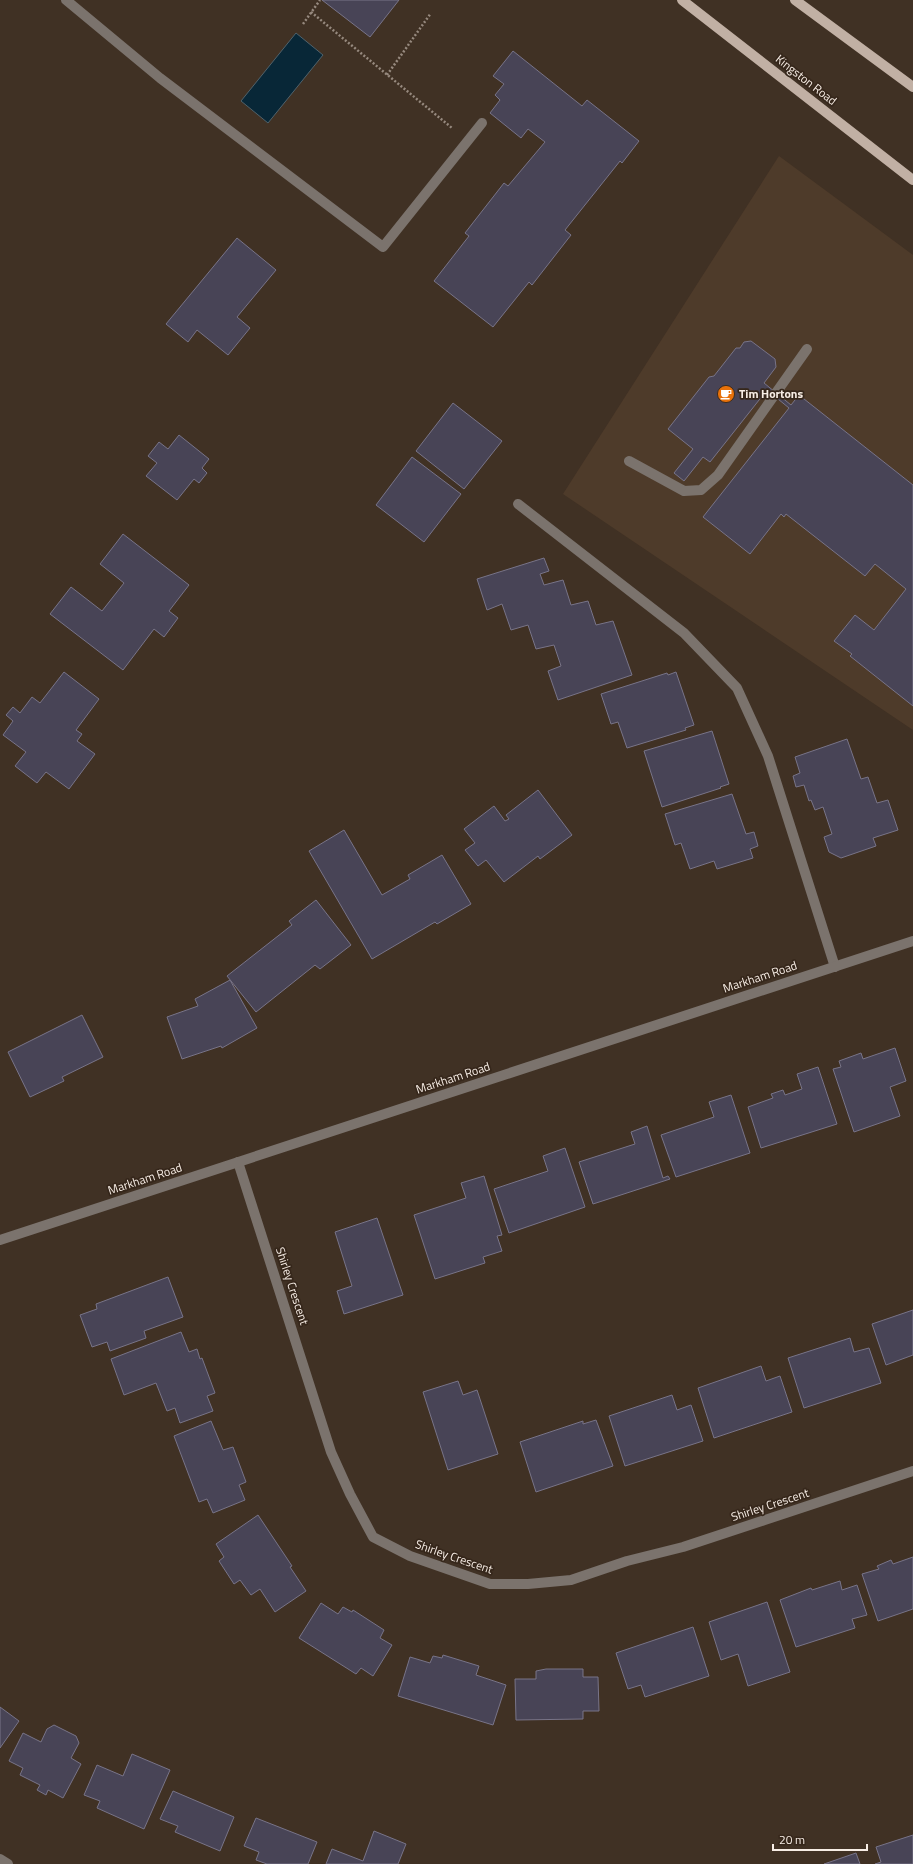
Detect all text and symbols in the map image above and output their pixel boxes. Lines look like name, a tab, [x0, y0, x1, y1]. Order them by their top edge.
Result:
street label: Kingston Road	[772, 50, 841, 110]
cafe icon: Tim Hortons	[716, 384, 736, 404]
place label: Tim Hortons	[739, 384, 803, 403]
street label: Markham Road	[720, 956, 799, 997]
street label: Markham Road	[413, 1057, 492, 1098]
street label: Markham Road	[105, 1158, 184, 1199]
street label: Shirley Crescent	[271, 1244, 314, 1328]
street label: Shirley Crescent	[728, 1483, 812, 1526]
street label: Shirley Crescent	[413, 1534, 496, 1579]
scale bar	[773, 1826, 867, 1852]
text: 20 m	[779, 1830, 805, 1849]

